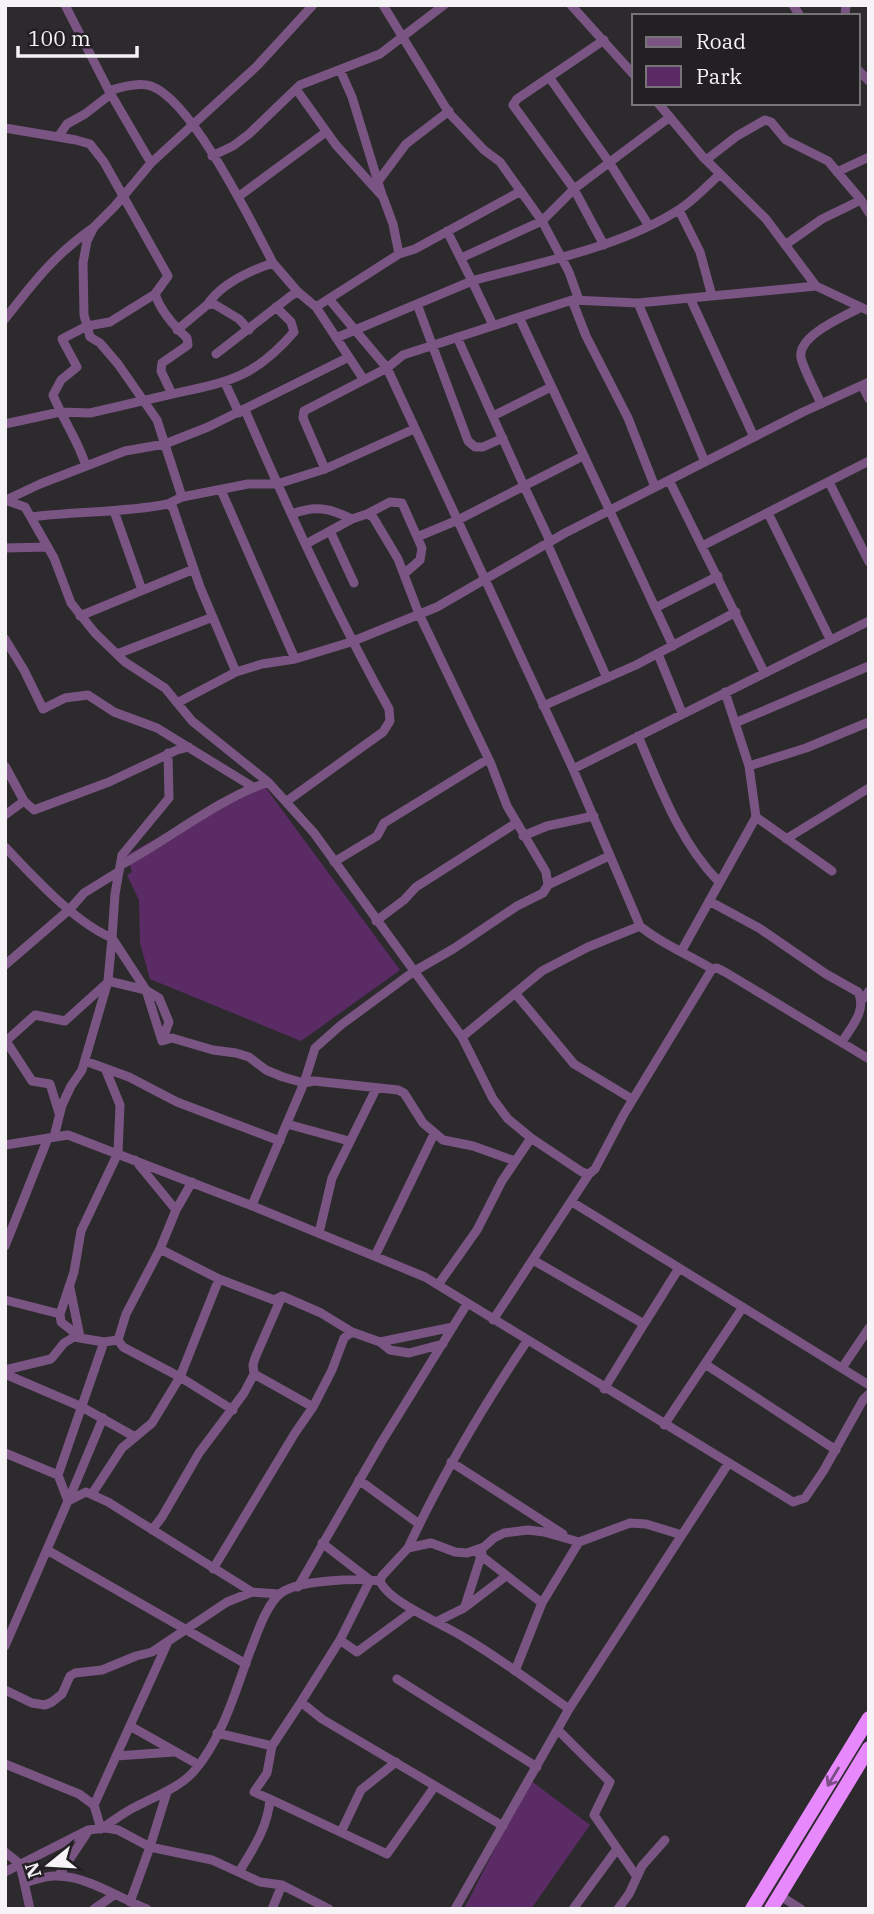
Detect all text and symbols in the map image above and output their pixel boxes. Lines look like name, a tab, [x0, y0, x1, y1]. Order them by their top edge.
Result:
scale bar	[18, 14, 136, 58]
legend	[632, 14, 860, 105]
text: 100 m	[28, 24, 91, 52]
text: Road	[696, 27, 746, 55]
text: Park	[696, 62, 743, 90]
one-way arrow	[826, 1766, 840, 1786]
north arrow	[14, 1830, 84, 1900]
text: N	[19, 1859, 47, 1881]

